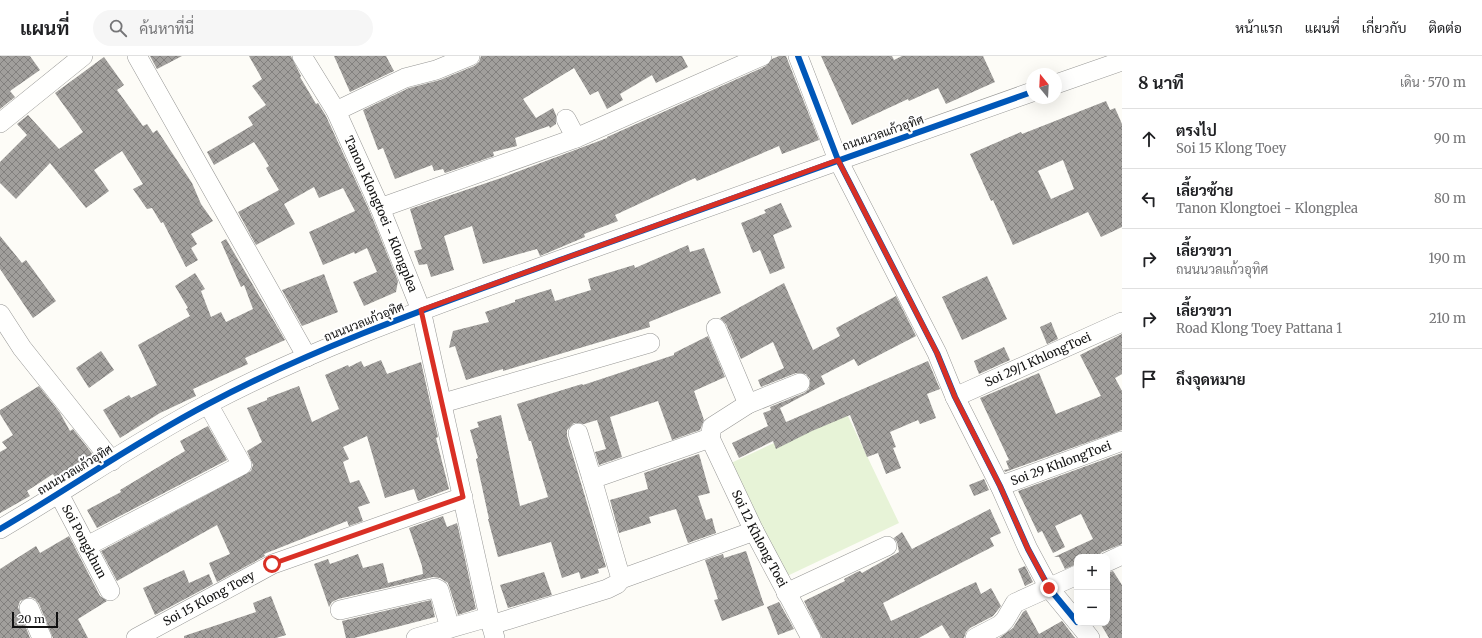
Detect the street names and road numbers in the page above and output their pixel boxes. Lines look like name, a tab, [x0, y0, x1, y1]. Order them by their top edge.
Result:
street label: ถนนนวลแก้วอุทิศ	[840, 112, 926, 155]
street label: Tanon Klongtoei - Klongplea	[341, 133, 421, 295]
street label: ถนนนวลแก้วอุทิศ	[322, 299, 407, 346]
street label: Soi 29/1 KhlongToei	[982, 329, 1093, 390]
street label: Soi 29 KhlongToei	[1008, 438, 1113, 488]
street label: ถนนนวลแก้วอุทิศ	[34, 441, 116, 500]
street label: Soi 12 Khlong Toei	[729, 487, 791, 590]
street label: Soi Pongkhun	[59, 502, 110, 581]
street label: Soi 15 Klong Toey	[160, 567, 257, 629]

